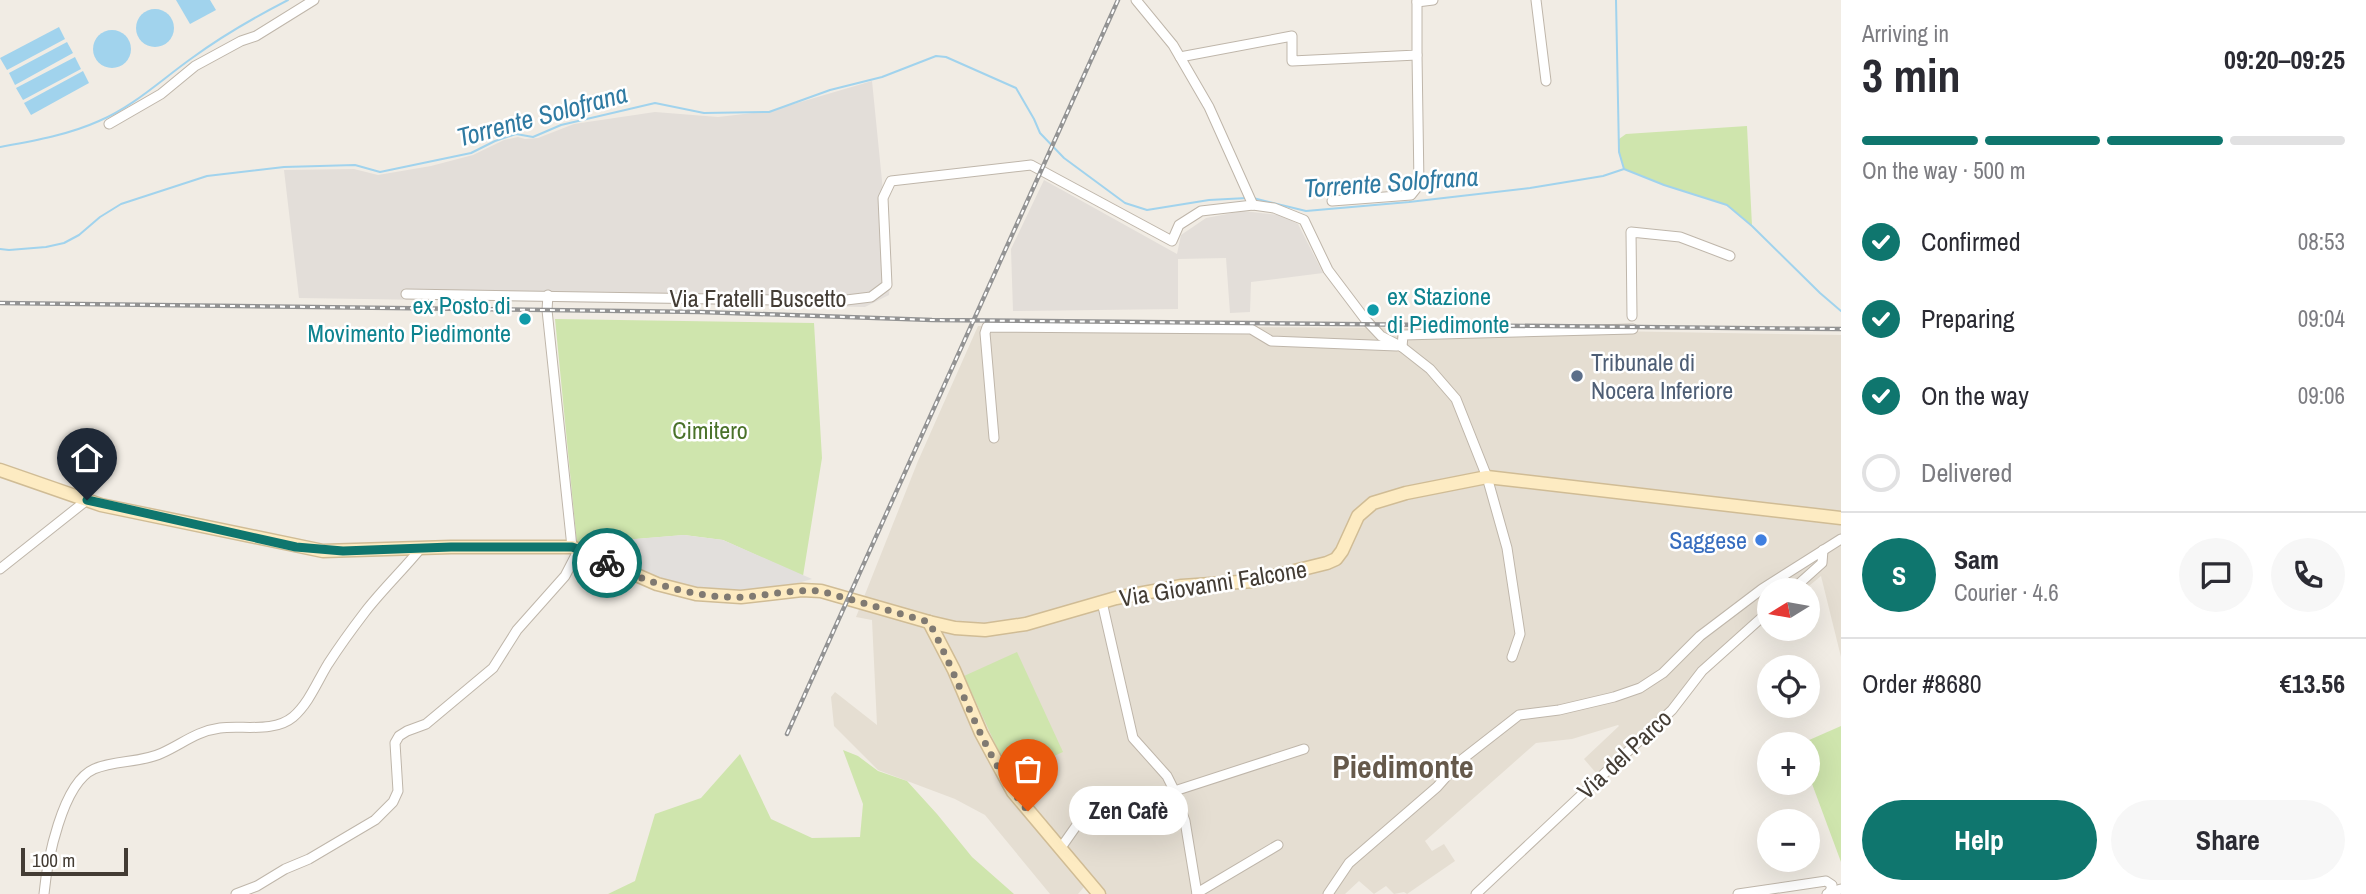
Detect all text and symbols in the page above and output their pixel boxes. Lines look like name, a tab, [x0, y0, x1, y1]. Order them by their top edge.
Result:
text: Arriving in	[1862, 18, 1949, 49]
text: 09:20–09:25	[2224, 42, 2345, 77]
text: 3 min	[1862, 44, 1961, 106]
water label: Torrente Solofrana	[453, 75, 631, 155]
text: On the way · 500 m	[1862, 155, 2026, 186]
water label: Torrente Solofrana	[1303, 158, 1480, 206]
icon: check	[1862, 223, 1900, 261]
text: Confirmed	[1921, 224, 2021, 259]
text: 08:53	[2298, 226, 2345, 257]
place label: ex Stazione di Piedimonte	[1387, 280, 1510, 340]
street label: Via Fratelli Buscetto	[670, 282, 846, 314]
place label: ex Posto di Movimento Piedimonte	[308, 289, 511, 349]
icon: check	[1862, 300, 1900, 338]
text: Preparing	[1921, 301, 2015, 336]
marker: ex Stazione di Piedimonte	[1365, 302, 1381, 318]
text: 09:04	[2298, 303, 2345, 334]
marker: ex Posto di Movimento Piedimonte	[517, 311, 533, 327]
place label: Tribunale di Nocera Inferiore	[1591, 346, 1733, 406]
marker: Tribunale di Nocera Inferiore	[1569, 368, 1585, 384]
icon: check	[1862, 377, 1900, 415]
text: On the way	[1921, 378, 2029, 413]
text: 09:06	[2298, 380, 2345, 411]
park label: Cimitero	[672, 414, 748, 446]
pin	[57, 428, 117, 500]
icon: home	[68, 439, 106, 477]
text: Delivered	[1921, 455, 2012, 490]
place label: Saggese	[1669, 524, 1747, 556]
courier	[572, 528, 642, 598]
marker: Saggese	[1753, 532, 1769, 548]
button: chat	[2179, 538, 2253, 612]
button: phone	[2271, 538, 2345, 612]
text: Sam	[1954, 542, 1999, 577]
icon: bike	[588, 544, 626, 582]
street label: Via Giovanni Falcone	[1117, 552, 1309, 614]
text: S	[1892, 558, 1906, 593]
text: Courier · 4.6	[1954, 577, 2059, 608]
north arrow	[1757, 578, 1820, 640]
map controls	[1757, 578, 1820, 872]
button: locate	[1757, 655, 1820, 718]
text: Order #8680	[1862, 666, 1982, 701]
text: €13.56	[2280, 666, 2345, 701]
street label: Via del Parco	[1570, 702, 1678, 806]
button: +	[1757, 732, 1820, 795]
pin	[998, 739, 1058, 811]
district label: Piedimonte	[1332, 745, 1474, 788]
icon: bag	[1009, 750, 1047, 788]
callout: Zen Cafè	[1070, 786, 1189, 836]
text: Zen Cafè	[1089, 795, 1168, 826]
button: Help	[1862, 800, 2097, 880]
button: Share	[2111, 800, 2345, 880]
button: −	[1757, 809, 1820, 872]
scale bar	[21, 845, 128, 877]
text: 100 m	[32, 847, 75, 873]

